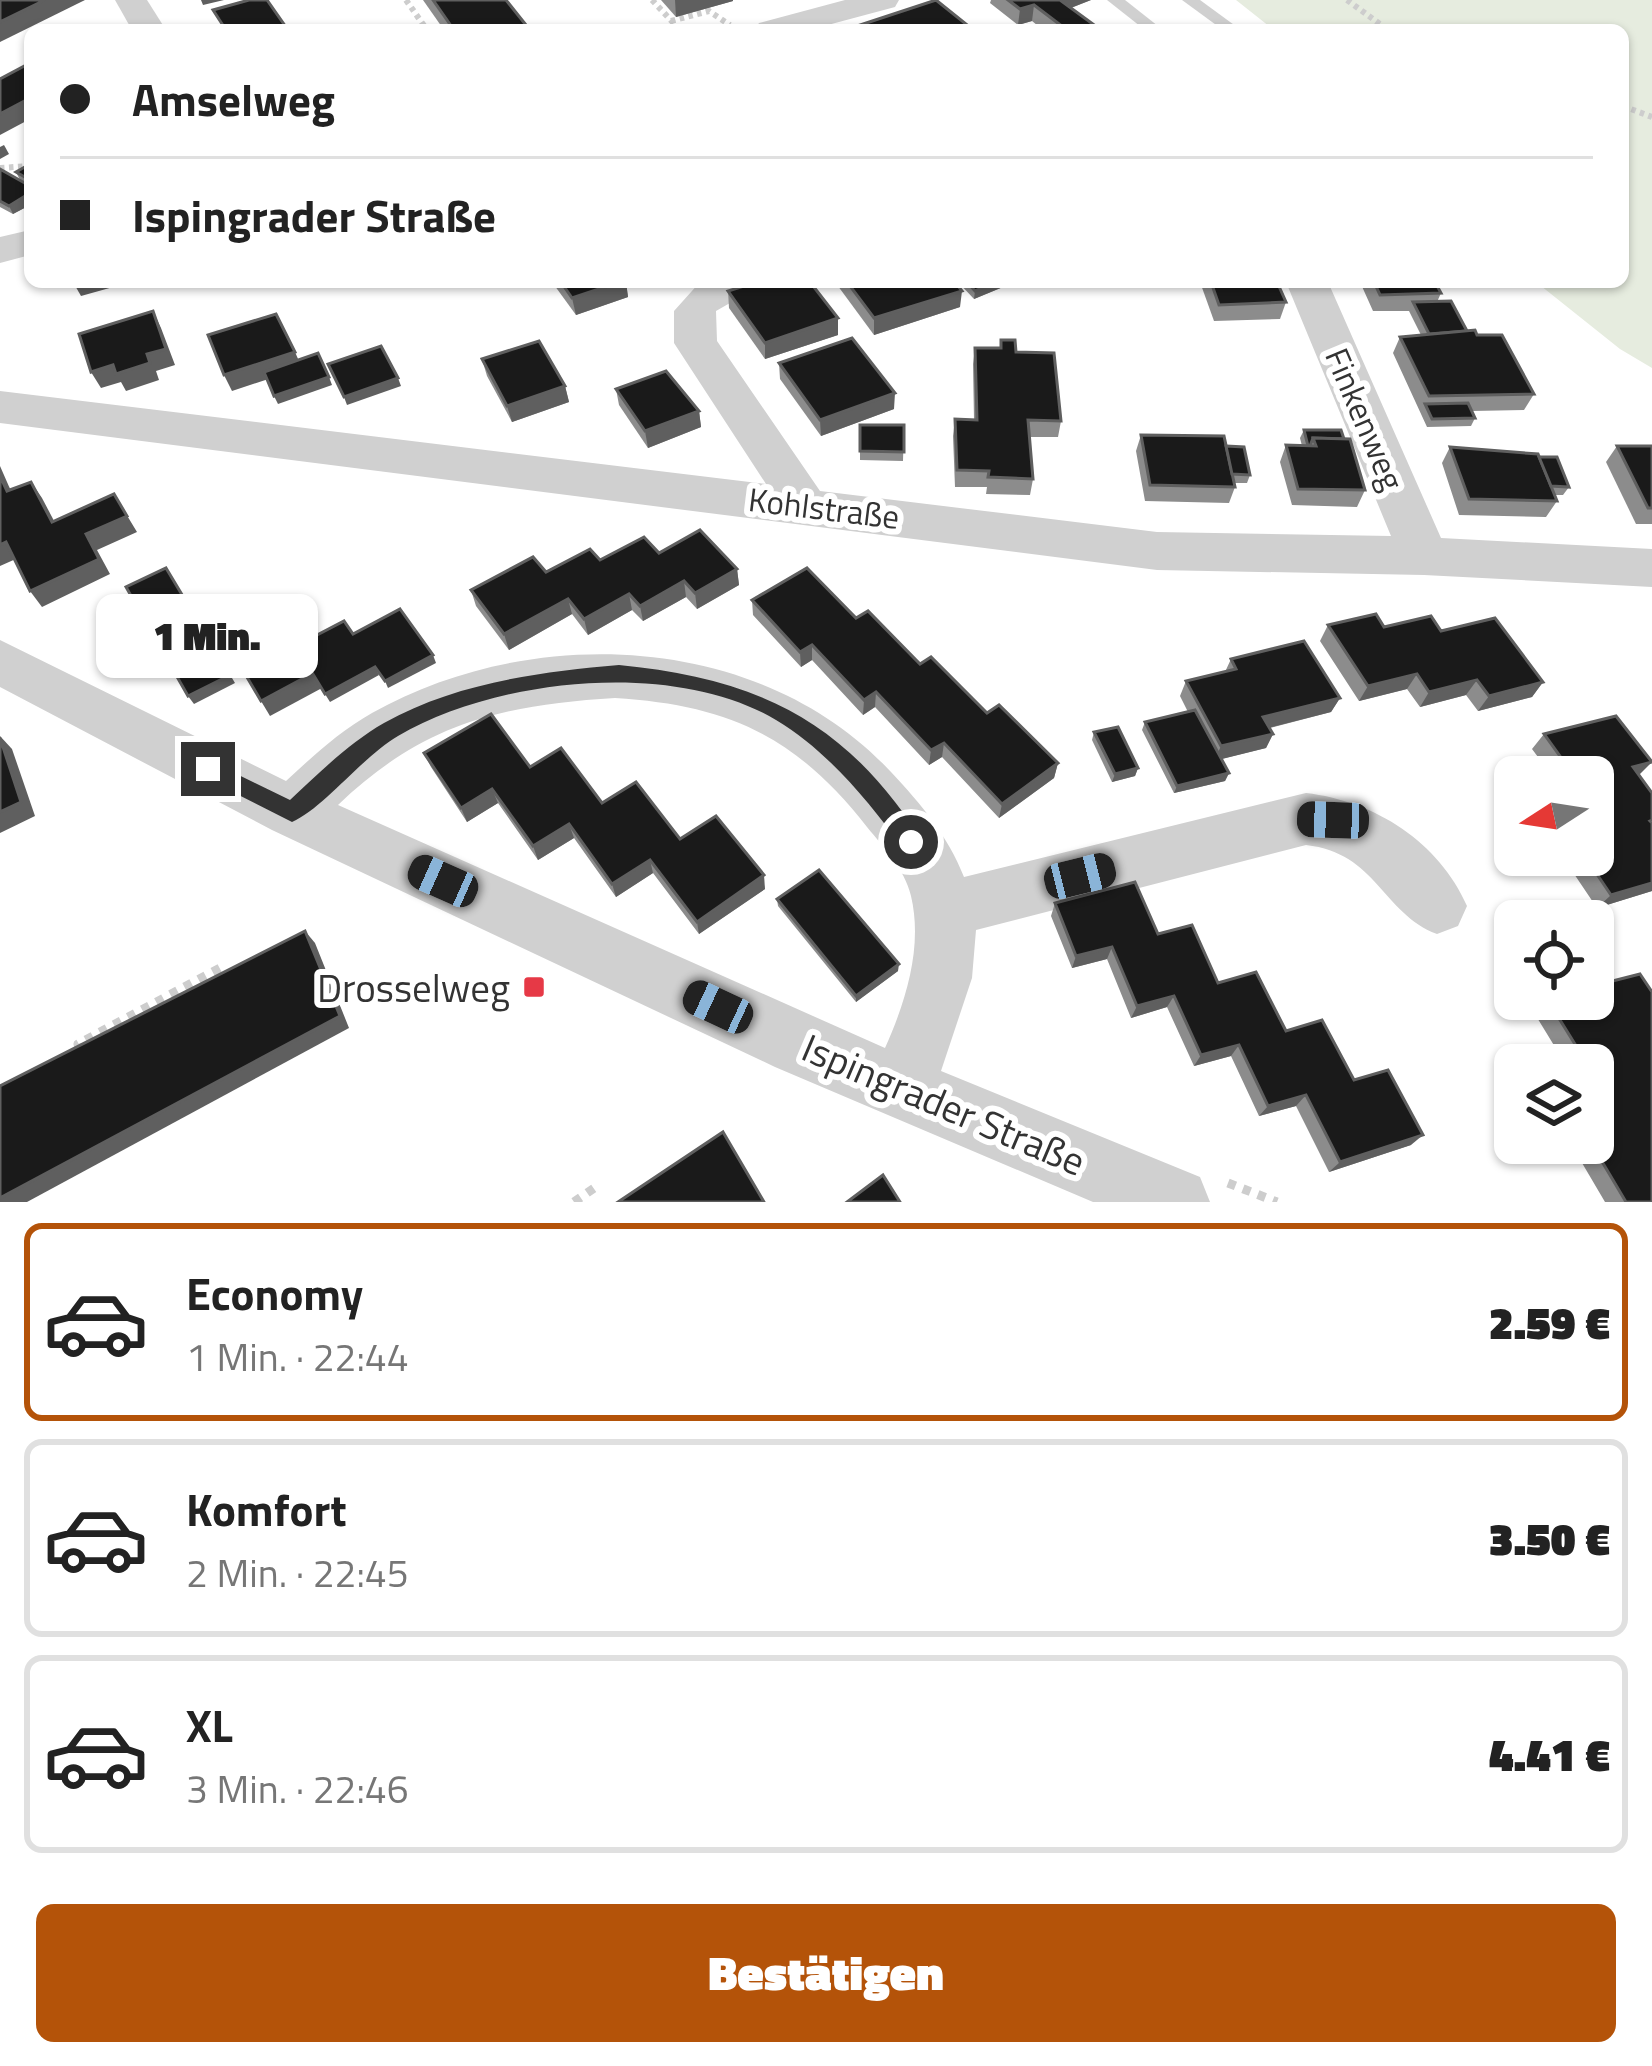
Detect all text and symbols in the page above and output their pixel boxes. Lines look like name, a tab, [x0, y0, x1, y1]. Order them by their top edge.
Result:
text: Amselweg	[132, 65, 335, 133]
text: Ispingrader Straße	[132, 181, 496, 249]
street label: Finkenweg	[1313, 340, 1417, 498]
street label: Kohlstraße	[746, 474, 902, 542]
callout: 1 Min.	[97, 595, 319, 679]
text: 1 Min.	[153, 606, 261, 665]
route end	[181, 742, 235, 796]
north arrow	[1494, 756, 1614, 876]
map controls	[1494, 756, 1614, 1164]
car	[1296, 801, 1370, 839]
route start	[884, 815, 938, 869]
car	[403, 850, 483, 912]
car	[1041, 850, 1119, 902]
button: locate	[1494, 900, 1614, 1020]
place label: Drosselweg	[317, 958, 510, 1017]
marker: Drosselweg	[521, 974, 547, 1000]
car	[678, 975, 758, 1039]
street label: Ispingrader Straße	[793, 1018, 1095, 1190]
button: layers	[1494, 1044, 1614, 1164]
text: Economy	[186, 1259, 363, 1327]
icon: car	[42, 1268, 150, 1376]
text: 2.59 €	[1489, 1288, 1610, 1356]
text: 1 Min. · 22:44	[186, 1327, 409, 1386]
text: Komfort	[186, 1475, 347, 1543]
icon: car	[42, 1484, 150, 1592]
text: 3.50 €	[1489, 1504, 1610, 1572]
text: 2 Min. · 22:45	[186, 1543, 409, 1602]
text: XL	[186, 1691, 233, 1759]
icon: car	[42, 1700, 150, 1808]
text: 4.41 €	[1489, 1720, 1610, 1788]
text: 3 Min. · 22:46	[186, 1759, 409, 1818]
button: Bestätigen	[36, 1904, 1616, 2042]

